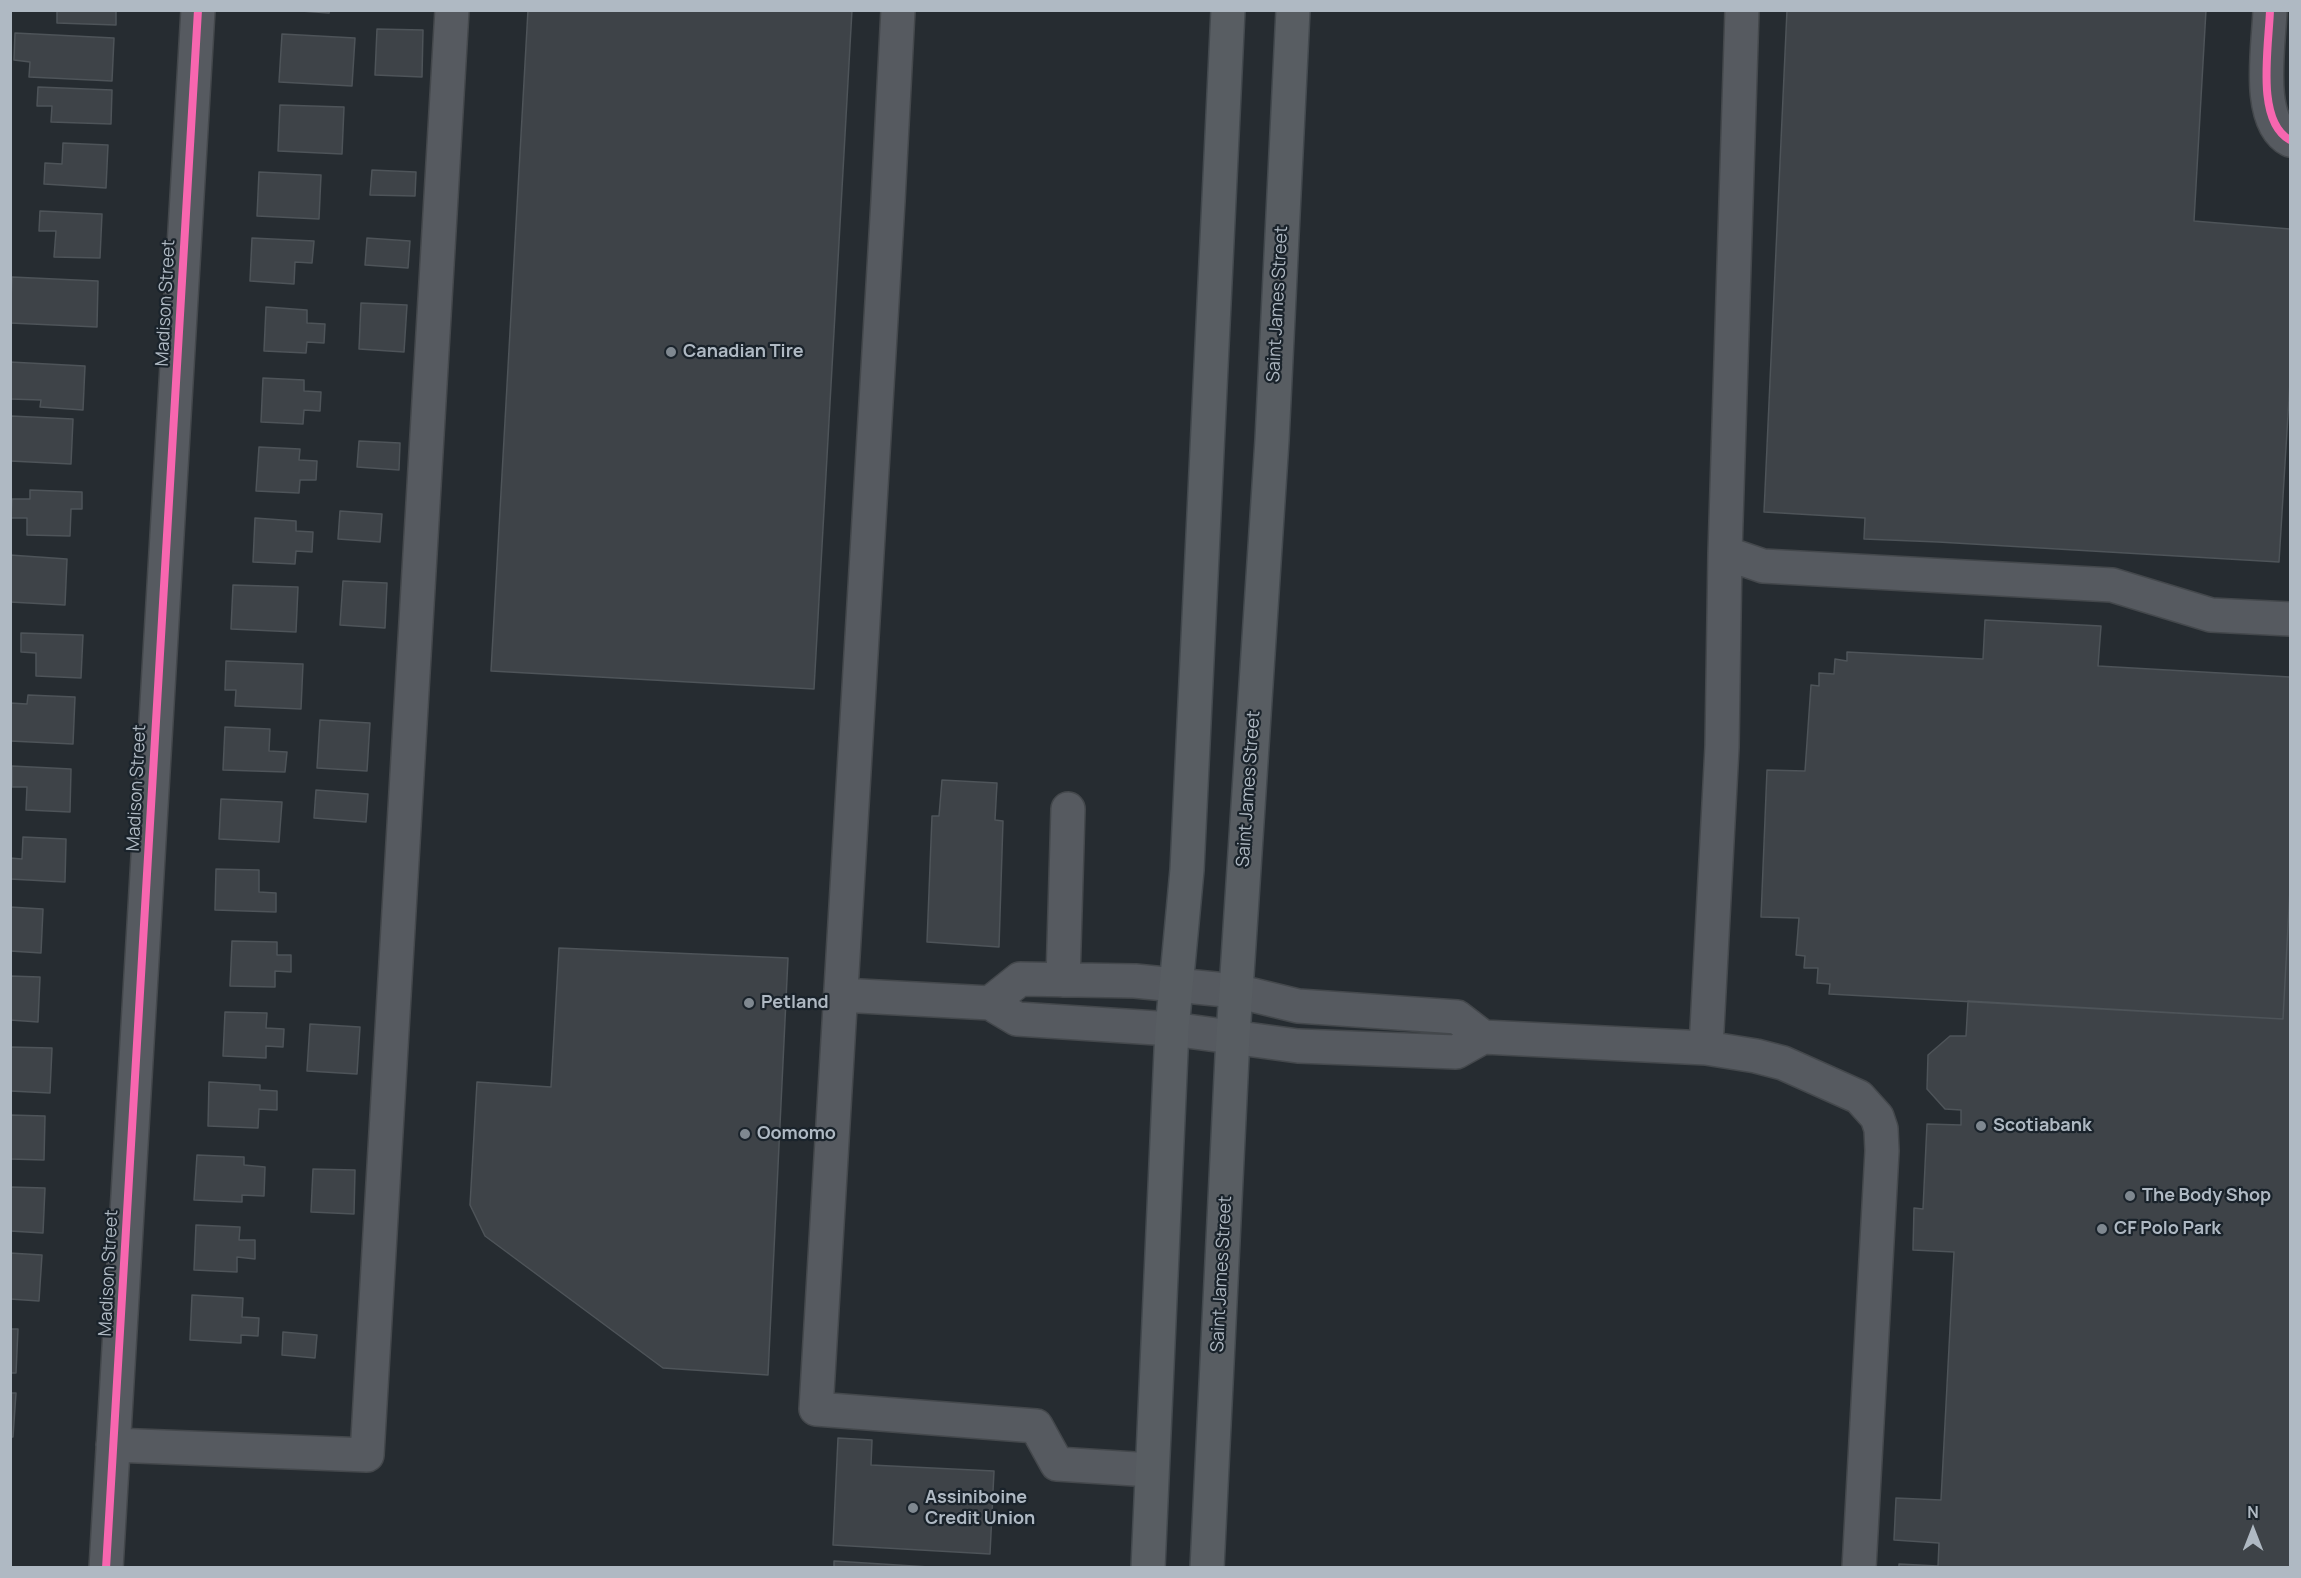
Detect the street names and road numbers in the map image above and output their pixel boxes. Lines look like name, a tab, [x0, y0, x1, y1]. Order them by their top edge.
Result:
street label: Saint James Street	[1263, 225, 1293, 383]
street label: Madison Street	[152, 239, 180, 367]
street label: Saint James Street	[1233, 710, 1265, 868]
street label: Madison Street	[123, 724, 151, 852]
street label: Saint James Street	[1207, 1195, 1237, 1353]
street label: Madison Street	[95, 1209, 123, 1337]

